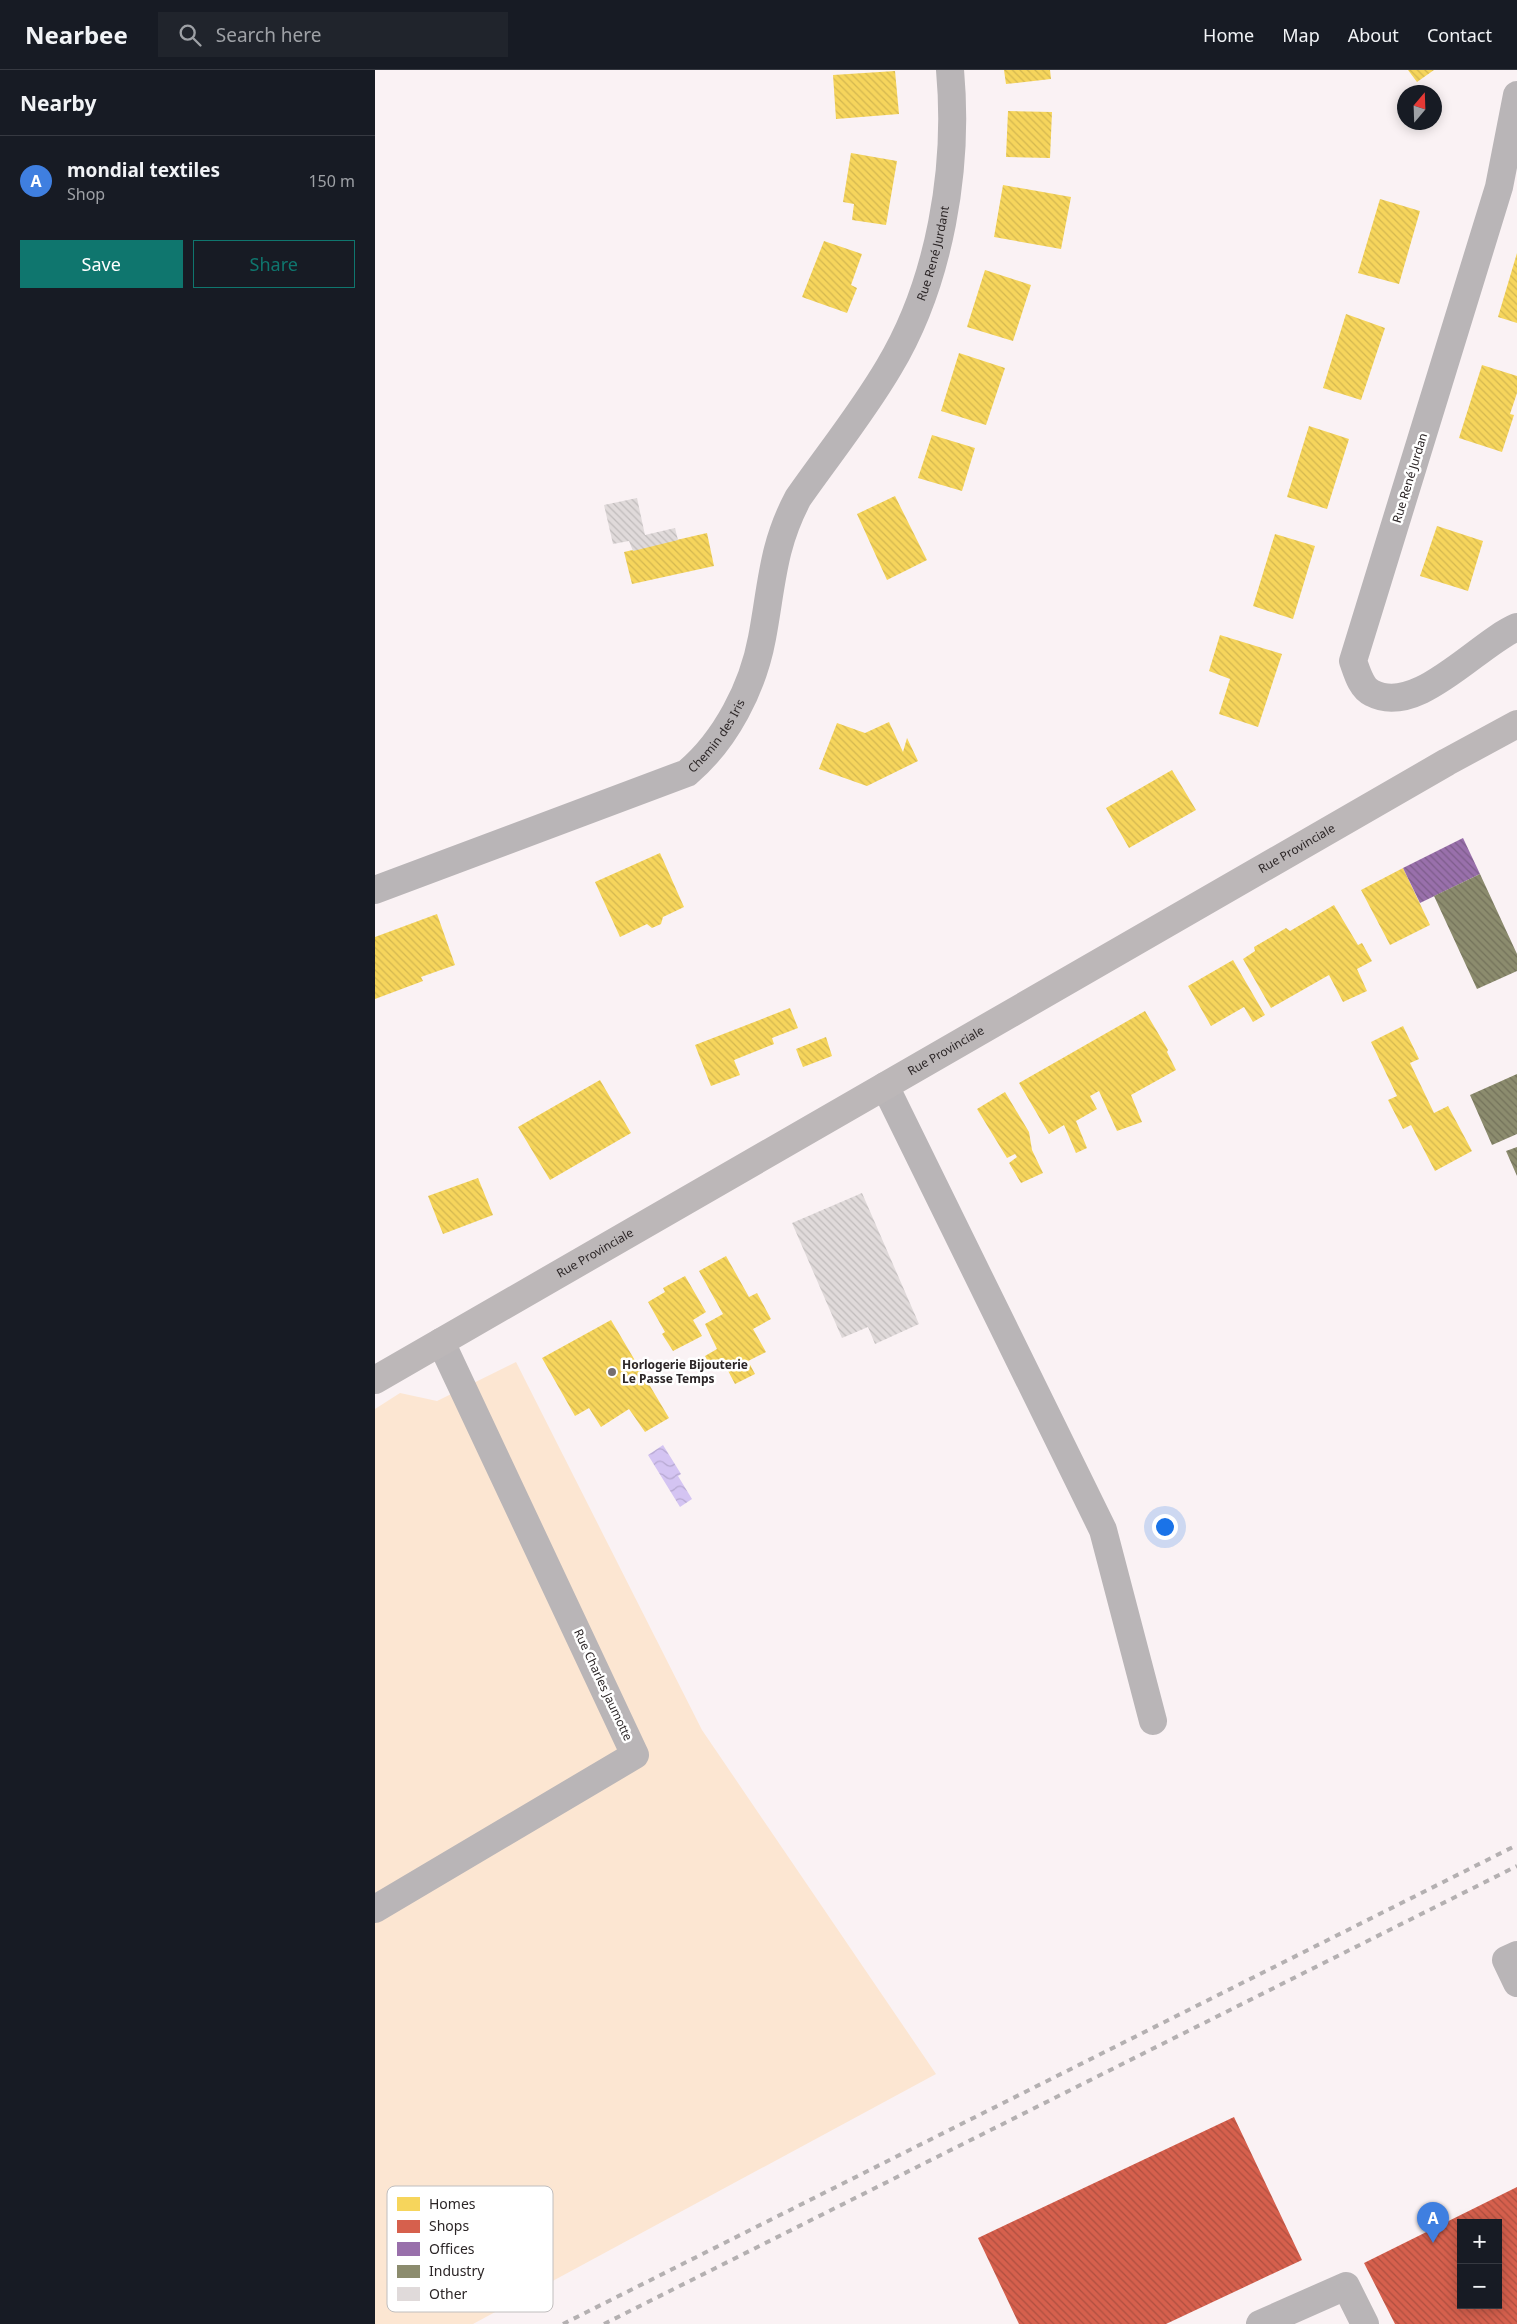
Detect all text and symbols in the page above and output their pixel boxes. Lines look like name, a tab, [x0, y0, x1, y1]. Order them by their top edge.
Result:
search box	[158, 12, 508, 57]
text: Nearbee	[25, 18, 128, 51]
icon: search	[176, 21, 204, 49]
text: Search here	[216, 22, 322, 48]
text: Home	[1203, 23, 1254, 47]
text: Map	[1282, 23, 1320, 47]
text: About	[1348, 23, 1399, 47]
text: Contact	[1427, 23, 1492, 47]
north arrow	[1397, 85, 1442, 130]
text: Nearby	[20, 89, 96, 117]
text: mondial textiles	[67, 157, 220, 183]
text: A	[30, 170, 42, 192]
text: 150 m	[308, 170, 355, 192]
text: Shop	[67, 183, 105, 205]
street label: Rue René Jurdant	[912, 204, 953, 303]
button: Save	[20, 240, 183, 288]
button: Share	[193, 240, 355, 288]
street label: Rue René Jurdan	[1388, 431, 1431, 525]
street label: Chemin des Iris	[684, 696, 749, 776]
street label: Rue Provinciale	[1255, 819, 1338, 877]
street label: Rue Provinciale	[904, 1021, 987, 1079]
street label: Rue Provinciale	[553, 1224, 636, 1282]
place label: Horlogerie Bijouterie Le Passe Temps	[622, 1356, 748, 1387]
marker: Horlogerie Bijouterie Le Passe Temps	[606, 1366, 618, 1378]
your location	[1152, 1514, 1178, 1540]
street label: Rue Charles Jaumotte	[570, 1626, 637, 1744]
legend	[387, 2186, 553, 2312]
text: Homes	[429, 2194, 476, 2213]
pin: A	[1417, 2202, 1449, 2243]
text: Shops	[429, 2216, 469, 2235]
map controls	[1457, 2219, 1502, 2309]
button: +	[1457, 2219, 1502, 2264]
text: Offices	[429, 2239, 475, 2258]
text: Industry	[429, 2261, 485, 2280]
button: −	[1457, 2264, 1502, 2309]
text: Other	[429, 2284, 468, 2303]

